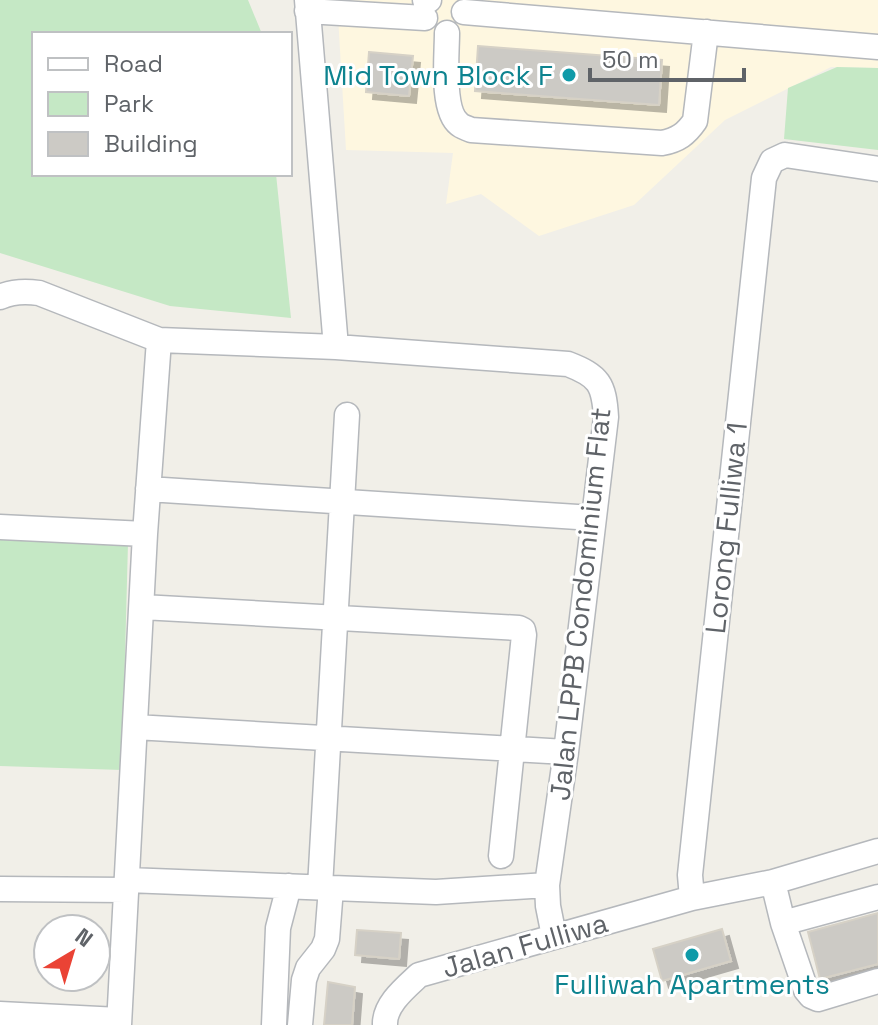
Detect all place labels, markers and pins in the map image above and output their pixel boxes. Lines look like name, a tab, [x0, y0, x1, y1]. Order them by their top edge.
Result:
place label: Mid Town Block F	[323, 57, 553, 93]
marker: Mid Town Block F	[560, 66, 578, 84]
marker: Fulliwah Apartments	[683, 946, 701, 964]
place label: Fulliwah Apartments	[554, 966, 830, 1002]

